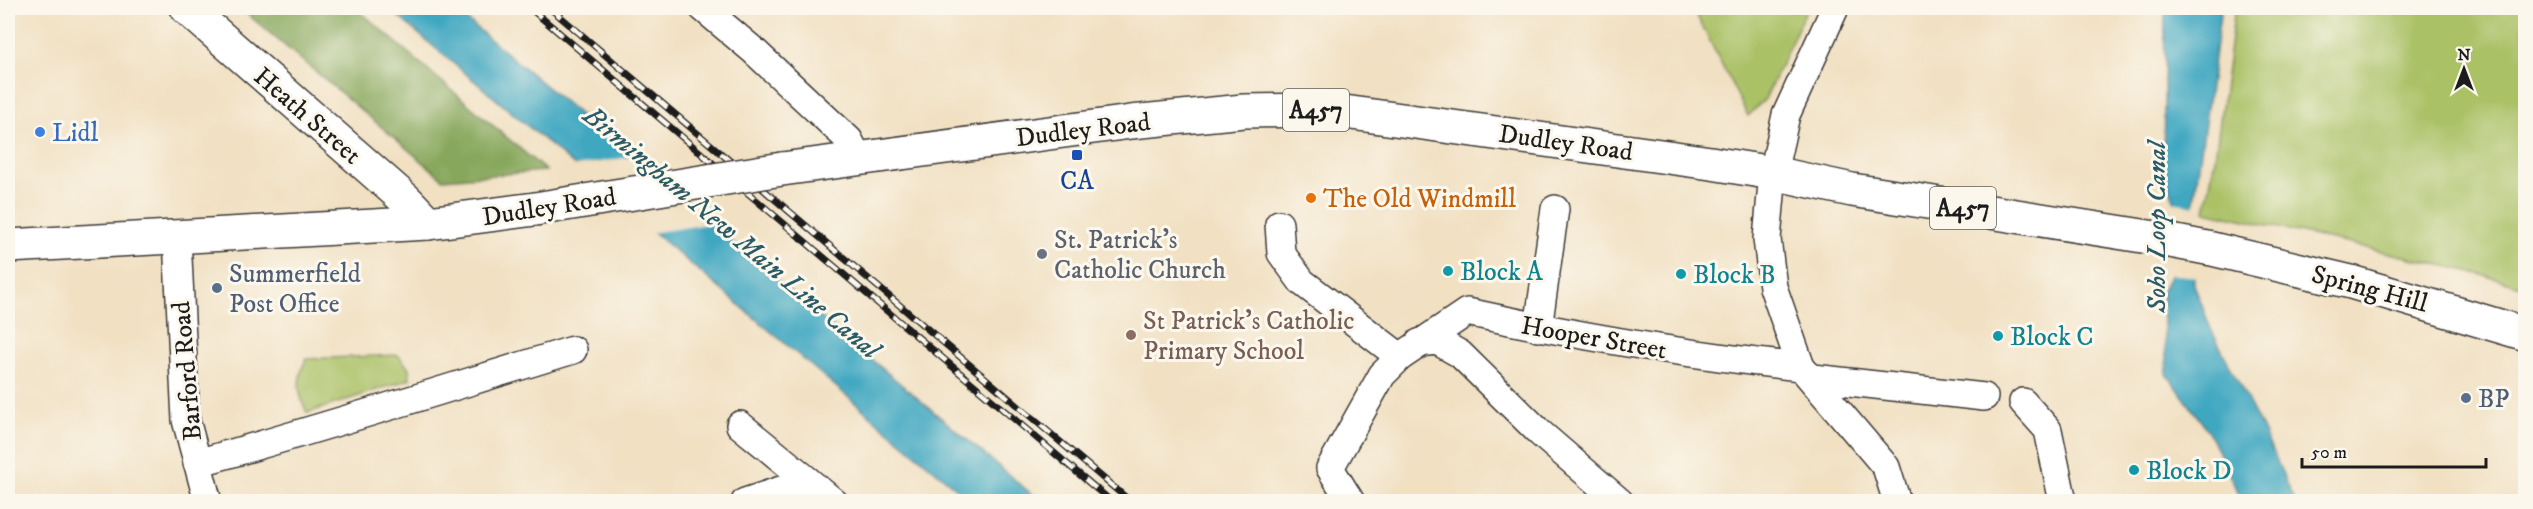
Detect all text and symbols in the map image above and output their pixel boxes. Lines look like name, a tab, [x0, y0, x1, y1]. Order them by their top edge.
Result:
north arrow	[2434, 39, 2494, 99]
text: N	[2457, 45, 2471, 65]
street label: Heath Street	[246, 60, 368, 172]
road number: A457	[1283, 89, 1349, 131]
water label: Birmingham New Main Line Canal	[576, 98, 889, 369]
street label: Dudley Road	[1014, 106, 1152, 155]
place label: Lidl	[52, 117, 98, 150]
street label: Dudley Road	[1497, 118, 1635, 169]
marker: Lidl	[33, 125, 47, 139]
water label: Soho Loop Canal	[2140, 138, 2174, 314]
marker: CA	[1070, 148, 1084, 162]
place label: CA	[1060, 165, 1094, 198]
street label: Dudley Road	[480, 181, 619, 234]
place label: The Old Windmill	[1323, 183, 1516, 216]
road number: A457	[1930, 187, 1996, 229]
marker: The Old Windmill	[1304, 191, 1318, 205]
place label: St. Patrick's Catholic Church	[1054, 224, 1226, 287]
marker: St. Patrick's Catholic Church	[1035, 247, 1049, 261]
place label: Block A	[1460, 256, 1543, 289]
place label: Summerfield Post Office	[229, 258, 361, 321]
street label: Spring Hill	[2308, 258, 2432, 321]
place label: Block B	[1693, 259, 1776, 292]
marker: Block A	[1441, 264, 1455, 278]
marker: Block B	[1674, 267, 1688, 281]
marker: Summerfield Post Office	[210, 281, 224, 295]
street label: Barford Road	[165, 300, 210, 442]
place label: St Patrick's Catholic Primary School	[1143, 305, 1354, 368]
street label: Hooper Street	[1518, 309, 1669, 368]
place label: Block C	[2010, 321, 2094, 354]
marker: St Patrick's Catholic Primary School	[1124, 328, 1138, 342]
marker: Block C	[1991, 329, 2005, 343]
place label: BP	[2478, 383, 2509, 416]
marker: BP	[2459, 391, 2473, 405]
scale bar	[2302, 431, 2486, 469]
text: 50 m	[2311, 442, 2347, 464]
place label: Block D	[2146, 455, 2232, 488]
marker: Block D	[2127, 463, 2141, 477]

